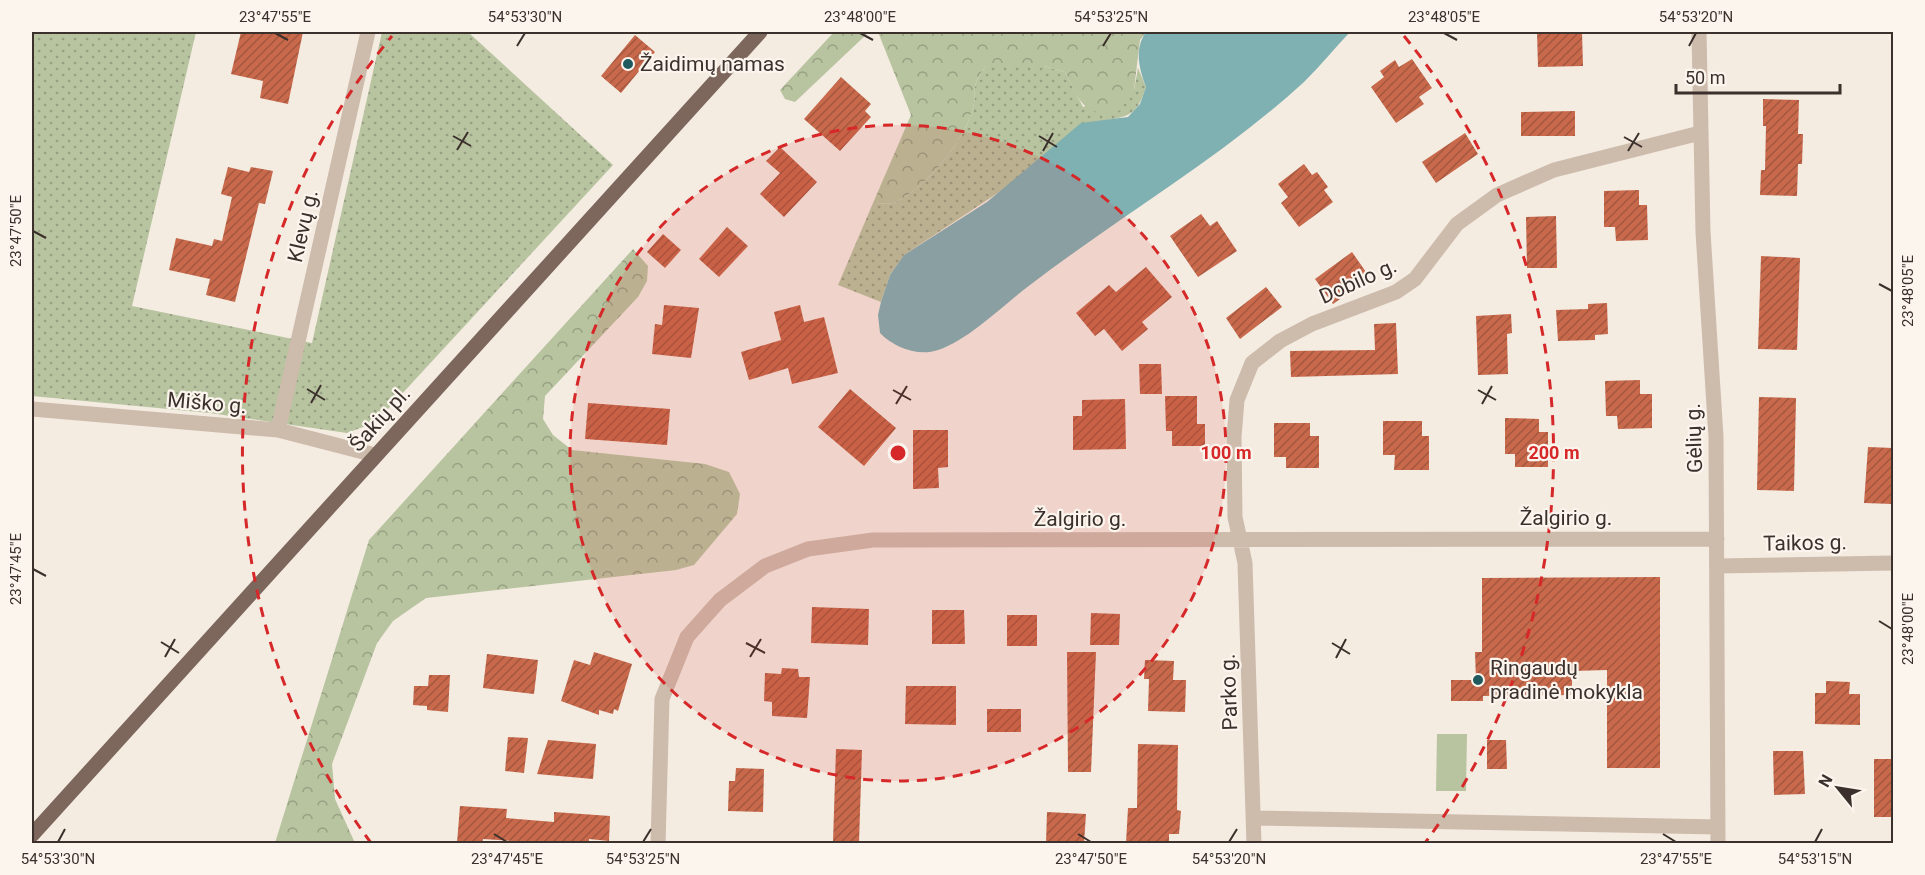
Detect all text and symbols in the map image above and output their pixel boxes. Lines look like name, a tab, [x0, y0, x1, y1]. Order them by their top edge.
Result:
text: 23°47'55"E	[239, 8, 312, 26]
text: 54°53'30"N	[488, 8, 562, 26]
text: 23°48'00"E	[824, 8, 897, 26]
text: 54°53'25"N	[1074, 8, 1148, 26]
text: 23°48'05"E	[1408, 8, 1481, 26]
text: 54°53'20"N	[1659, 8, 1733, 26]
place label: Žaidimų namas	[640, 52, 785, 76]
marker: Žaidimų namas	[621, 57, 635, 71]
scale bar	[1676, 57, 1840, 95]
text: 50 m	[1685, 67, 1725, 88]
street label: Klevų g.	[283, 187, 323, 265]
text: 23°47'50"E	[7, 194, 25, 267]
street label: Dobilo g.	[1316, 253, 1400, 309]
text: 23°48'05"E	[1899, 254, 1917, 327]
street label: Šakių pl.	[345, 382, 415, 456]
street label: Miško g.	[166, 388, 248, 418]
street label: Gėlių g.	[1681, 403, 1707, 473]
text: 100 m	[1200, 442, 1252, 463]
text: 200 m	[1528, 442, 1580, 463]
centre of rings	[888, 443, 908, 463]
street label: Žalgirio g.	[1520, 506, 1612, 530]
street label: Žalgirio g.	[1034, 507, 1126, 531]
street label: Taikos g.	[1763, 530, 1847, 556]
text: 23°47'45"E	[7, 532, 25, 605]
text: 23°48'00"E	[1899, 592, 1917, 665]
street label: Parko g.	[1216, 653, 1242, 731]
place label: Ringaudų pradinė mokykla	[1490, 656, 1643, 704]
marker: Ringaudų pradinė mokykla	[1471, 673, 1485, 687]
north arrow	[1808, 758, 1868, 818]
text: N	[1814, 771, 1836, 790]
text: 54°53'30"N	[21, 850, 95, 868]
text: 23°47'45"E	[471, 850, 544, 868]
text: 54°53'25"N	[606, 850, 680, 868]
text: 23°47'50"E	[1055, 850, 1128, 868]
text: 54°53'20"N	[1192, 850, 1266, 868]
text: 23°47'55"E	[1640, 850, 1713, 868]
text: 54°53'15"N	[1778, 850, 1852, 868]

